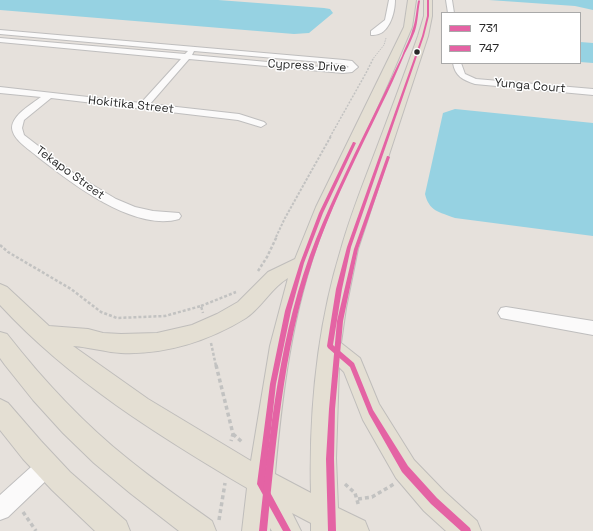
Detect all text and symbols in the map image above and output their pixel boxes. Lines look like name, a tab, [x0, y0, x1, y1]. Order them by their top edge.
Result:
legend	[441, 12, 581, 64]
text: 731	[479, 20, 498, 36]
text: 747	[479, 40, 499, 56]
unlabelled marker	[412, 47, 422, 57]
street label: Cypress Drive	[267, 57, 347, 75]
street label: Yunga Court	[494, 76, 566, 96]
street label: Hokitika Street	[87, 93, 175, 117]
street label: Tekapo Street	[33, 143, 107, 203]

